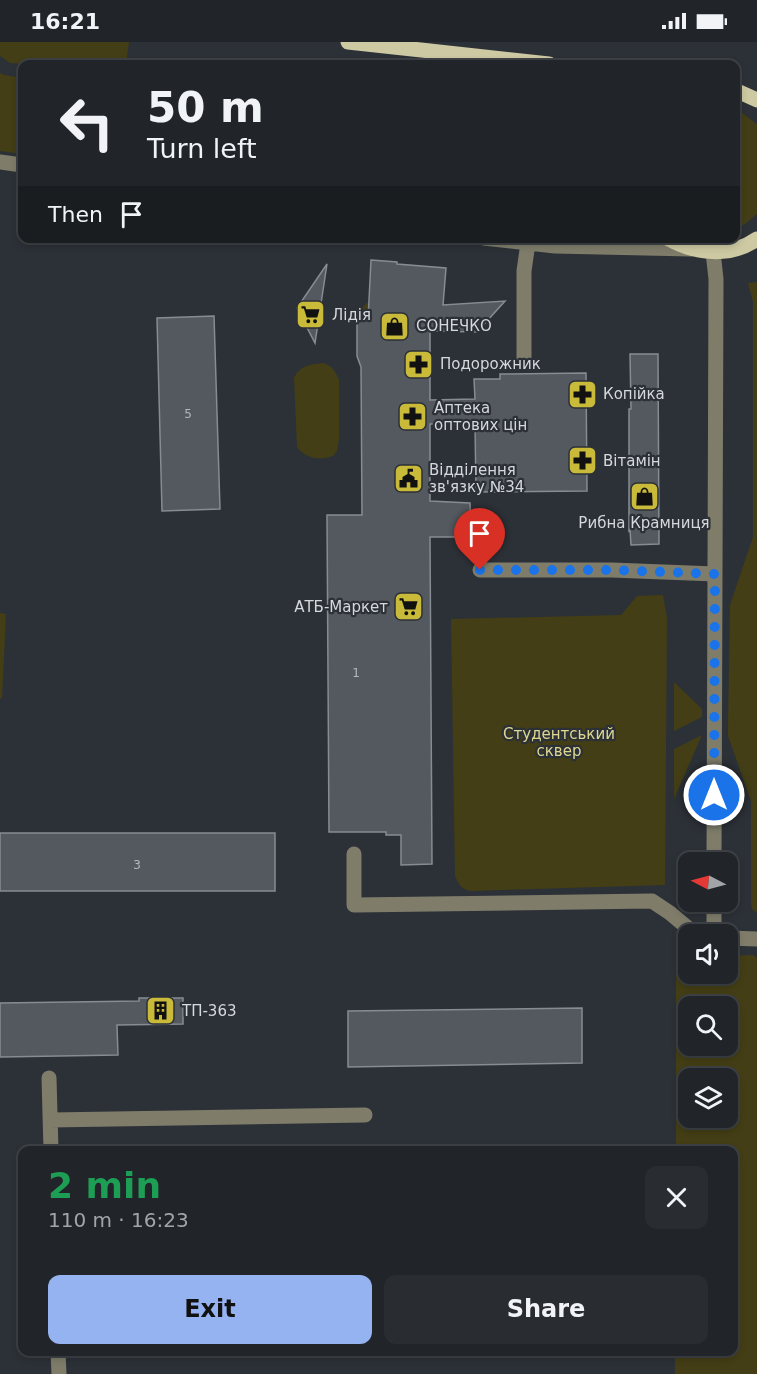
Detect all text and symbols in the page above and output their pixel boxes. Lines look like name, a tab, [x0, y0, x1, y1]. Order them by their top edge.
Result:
text: 16:21	[30, 9, 100, 34]
text: 50 m	[147, 83, 264, 132]
icon: left	[48, 84, 126, 162]
text: Turn left	[147, 133, 257, 164]
icon: arrive	[115, 198, 148, 231]
text: Then	[48, 202, 103, 227]
supermarket icon: Лідія	[295, 299, 327, 331]
place label: Лідія	[332, 306, 371, 324]
shop icon: СОНЕЧКО	[379, 310, 411, 342]
place label: СОНЕЧКО	[416, 317, 492, 335]
pharmacy icon: Подорожник	[403, 348, 435, 380]
place label: Подорожник	[440, 355, 541, 373]
pharmacy icon: Копійка	[566, 378, 598, 410]
place label: Копійка	[603, 385, 665, 403]
place label: Аптека оптових цін	[434, 399, 527, 434]
pharmacy icon: Аптека оптових цін	[397, 401, 429, 433]
house number: 5	[184, 407, 192, 421]
pharmacy icon: Вітамін	[566, 445, 598, 477]
place label: Вітамін	[603, 452, 661, 470]
place label: Відділення зв'язку №34	[429, 461, 524, 496]
public building icon: Відділення зв'язку №34	[392, 463, 424, 495]
shop icon: Рибна Крамниця	[628, 480, 660, 512]
pin	[454, 508, 505, 570]
place label: Рибна Крамниця	[578, 514, 710, 532]
icon: arrive	[463, 517, 496, 550]
supermarket icon: АТБ-Маркет	[393, 591, 425, 623]
place label: АТБ-Маркет	[294, 598, 388, 616]
house number: 1	[352, 666, 360, 680]
park label: Студентський сквер	[503, 725, 615, 760]
position arrow	[682, 763, 746, 827]
north arrow	[678, 852, 738, 912]
map controls	[678, 852, 738, 1128]
house number: 3	[133, 858, 141, 872]
button: sound	[678, 924, 738, 984]
building icon: ТП-363	[145, 995, 177, 1027]
button: search	[678, 996, 738, 1056]
place label: ТП-363	[181, 1002, 237, 1020]
button: layers	[678, 1068, 738, 1128]
text: 2 min	[48, 1165, 161, 1206]
button: close	[645, 1166, 708, 1229]
text: 110 m · 16:23	[48, 1208, 189, 1232]
button: Exit	[48, 1275, 372, 1344]
button: Share	[384, 1275, 708, 1344]

